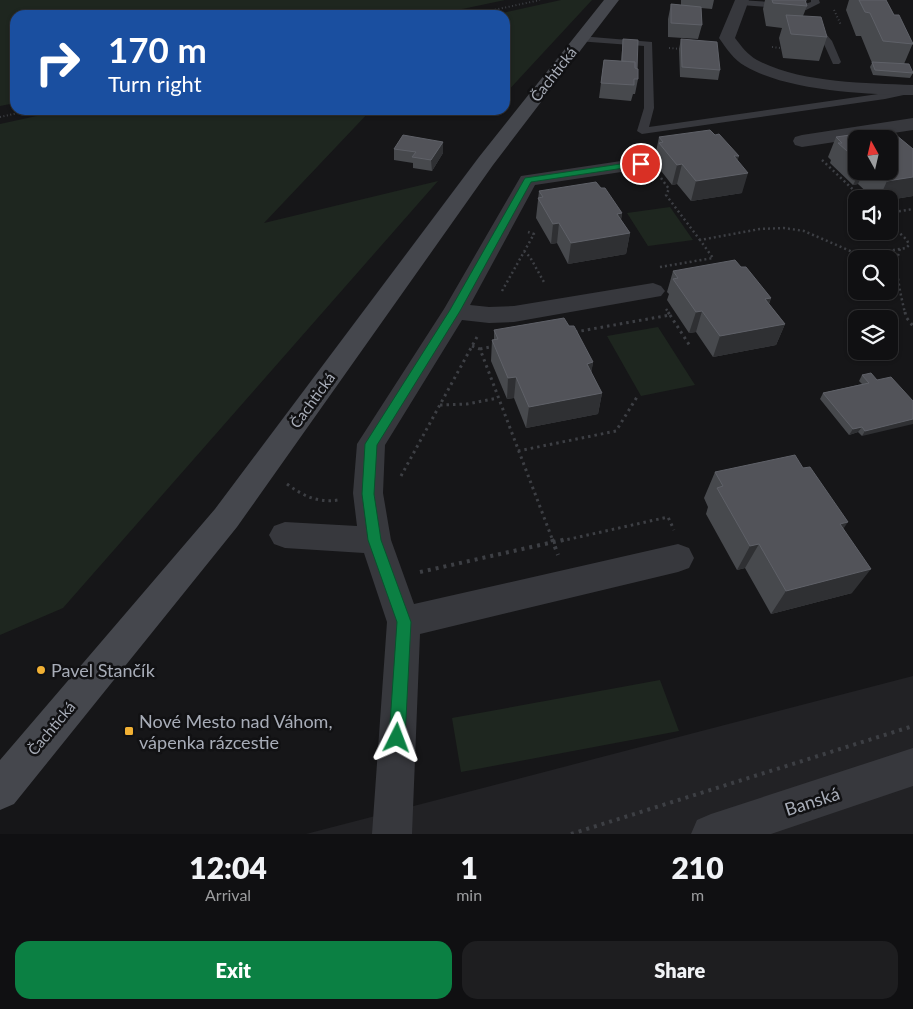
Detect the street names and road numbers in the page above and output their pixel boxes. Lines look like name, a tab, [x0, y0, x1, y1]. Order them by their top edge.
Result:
street label: Čachtická	[526, 43, 580, 105]
street label: Čachtická	[286, 369, 338, 431]
street label: Čachtická	[23, 698, 79, 758]
street label: Banská	[782, 782, 842, 820]

